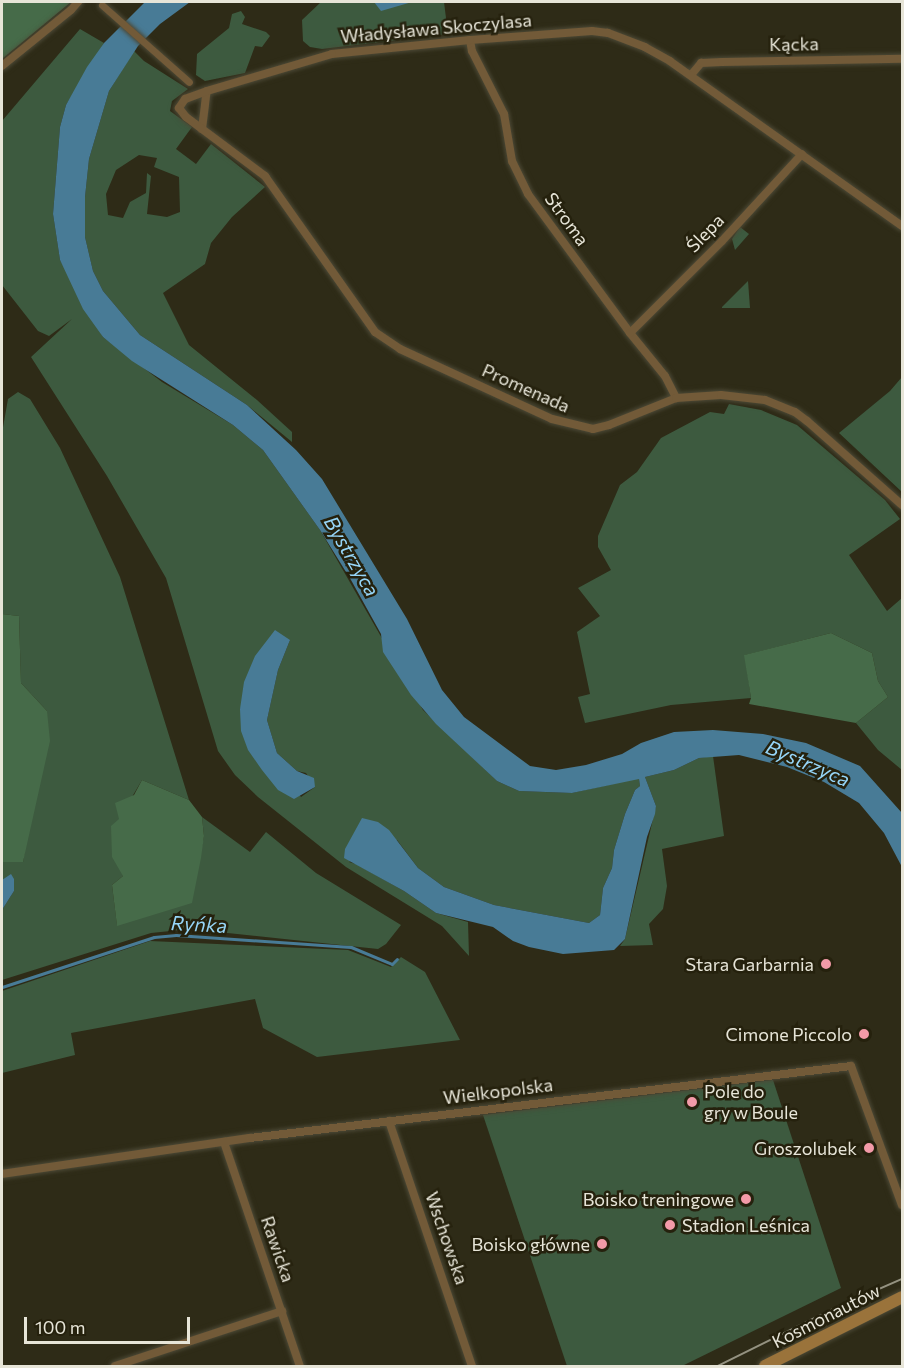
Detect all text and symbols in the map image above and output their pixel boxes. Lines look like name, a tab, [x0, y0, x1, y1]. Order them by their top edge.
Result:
street label: Władysława Skoczylasa	[340, 9, 532, 47]
street label: Kącka	[769, 33, 819, 55]
street label: Stroma	[540, 188, 594, 250]
street label: Ślepa	[682, 209, 728, 257]
street label: Promenada	[479, 359, 573, 417]
water label: Bystrzyca	[319, 512, 385, 600]
water label: Bystrzyca	[762, 735, 854, 791]
water label: Ryńka	[170, 911, 228, 937]
place label: Stara Garbarnia	[686, 953, 814, 975]
marker: Stara Garbarnia	[819, 957, 833, 971]
place label: Cimone Piccolo	[726, 1023, 852, 1045]
marker: Cimone Piccolo	[857, 1027, 871, 1041]
street label: Wielkopolska	[442, 1074, 554, 1108]
place label: Pole do gry w Boule	[704, 1081, 798, 1124]
marker: Pole do gry w Boule	[685, 1095, 699, 1109]
place label: Groszolubek	[754, 1137, 857, 1159]
marker: Groszolubek	[862, 1141, 876, 1155]
place label: Boisko treningowe	[583, 1188, 734, 1210]
street label: Wschowska	[421, 1189, 473, 1287]
marker: Boisko treningowe	[739, 1192, 753, 1206]
street label: Rawicka	[257, 1213, 299, 1285]
place label: Stadion Leśnica	[682, 1214, 810, 1236]
marker: Stadion Leśnica	[663, 1218, 677, 1232]
place label: Boisko główne	[471, 1233, 590, 1255]
marker: Boisko główne	[595, 1237, 609, 1251]
street label: Kosmonautów	[768, 1279, 884, 1353]
scale bar	[27, 1305, 194, 1343]
text: 100 m	[35, 1316, 85, 1338]

